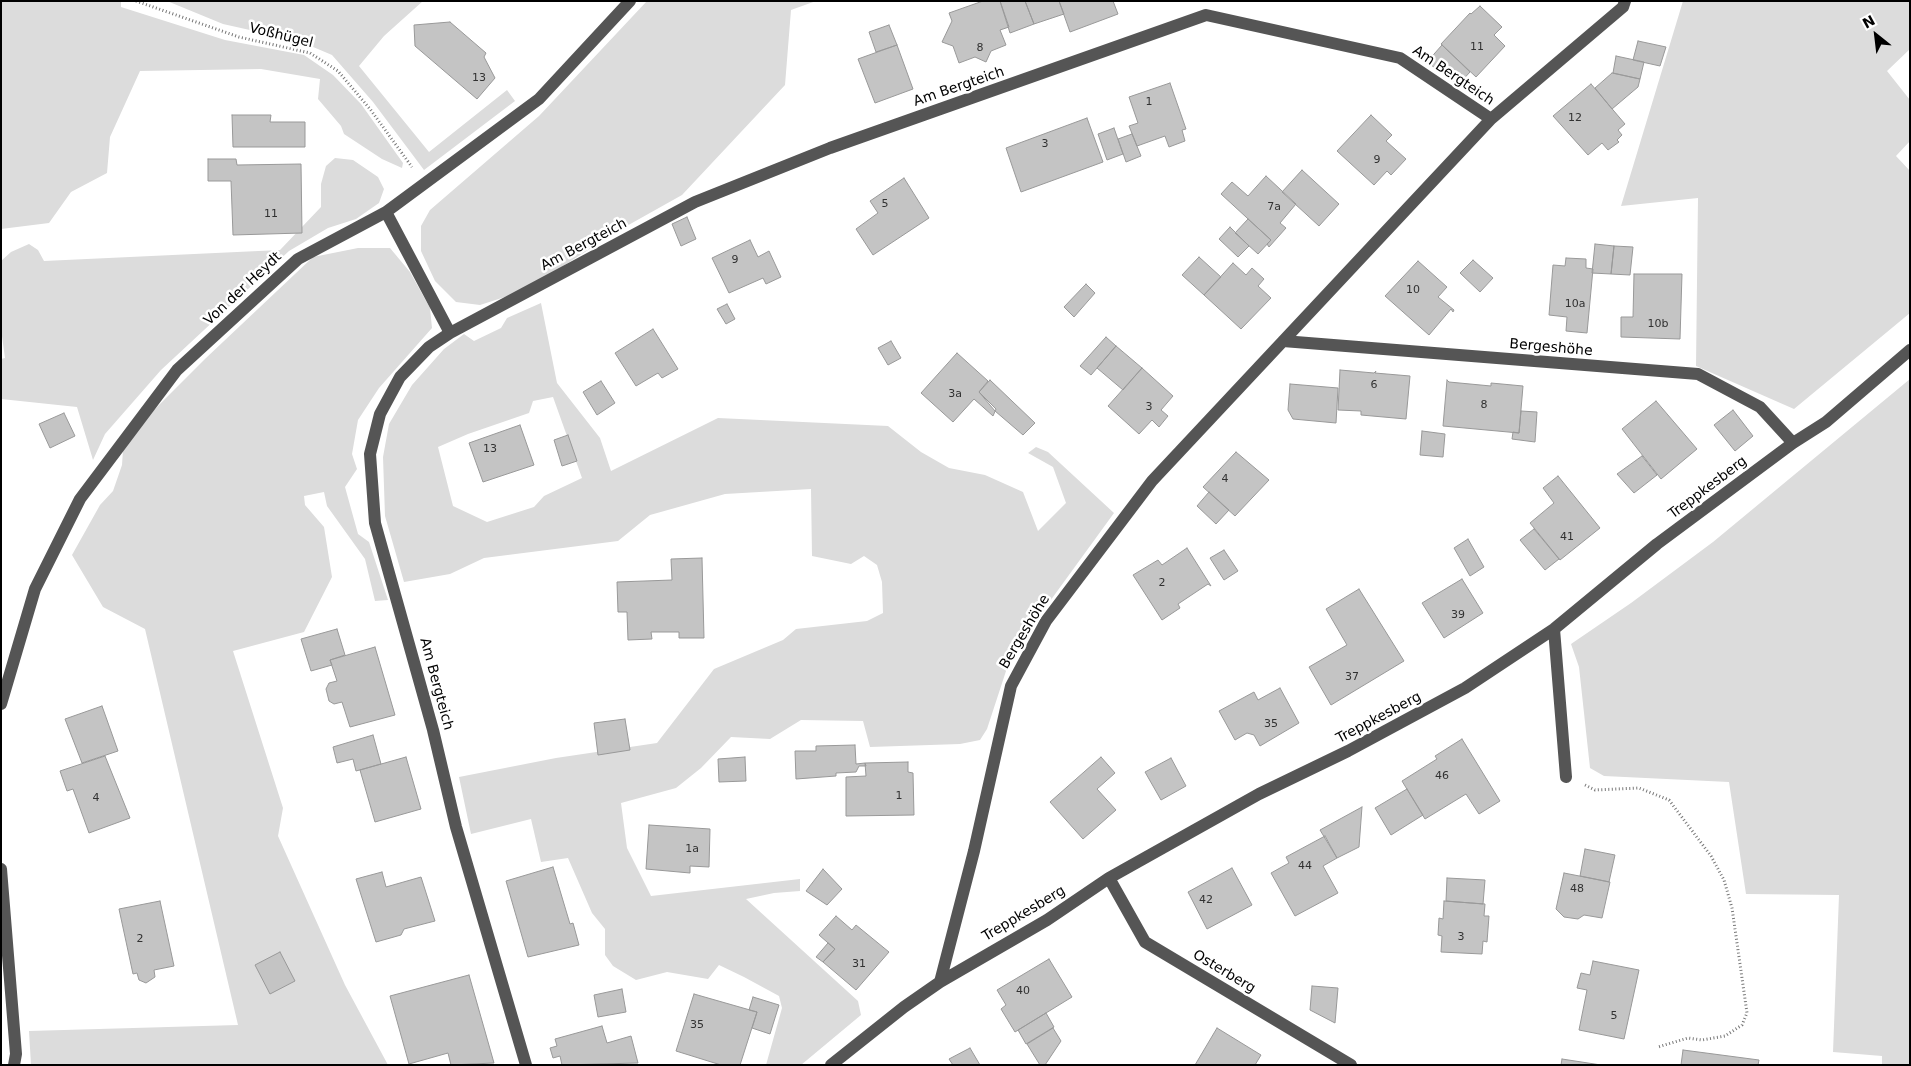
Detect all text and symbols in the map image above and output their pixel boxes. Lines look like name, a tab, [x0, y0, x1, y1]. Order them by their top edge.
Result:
north arrow	[1851, 10, 1901, 60]
text: N	[1860, 12, 1878, 32]
street label: Voßhügel	[247, 20, 315, 52]
house number: 11	[1470, 40, 1484, 54]
house number: 8	[977, 41, 983, 55]
street label: Am Bergteich	[1409, 43, 1497, 109]
street label: Am Bergteich	[911, 64, 1007, 110]
house number: 13	[472, 71, 486, 85]
house number: 1	[1146, 95, 1152, 109]
house number: 12	[1568, 111, 1582, 125]
house number: 3	[1042, 137, 1048, 151]
house number: 9	[1374, 153, 1380, 167]
house number: 5	[882, 197, 888, 211]
house number: 7a	[1267, 200, 1281, 214]
house number: 11	[264, 207, 278, 221]
street label: Am Bergteich	[538, 215, 630, 275]
street label: Von der Heydt	[201, 249, 285, 329]
house number: 9	[732, 253, 738, 267]
house number: 10	[1406, 283, 1420, 297]
house number: 10a	[1565, 297, 1585, 311]
house number: 10b	[1648, 317, 1668, 331]
street label: Bergeshöhe	[1509, 336, 1593, 360]
house number: 6	[1371, 378, 1377, 392]
house number: 3a	[948, 387, 962, 401]
house number: 8	[1481, 398, 1487, 412]
house number: 3	[1146, 400, 1152, 414]
house number: 13	[483, 442, 497, 456]
street label: Treppkesberg	[1666, 453, 1750, 523]
house number: 4	[1222, 472, 1228, 486]
house number: 41	[1560, 530, 1574, 544]
house number: 2	[1159, 576, 1165, 590]
street label: Bergeshöhe	[996, 592, 1054, 672]
house number: 39	[1451, 608, 1465, 622]
street label: Am Bergteich	[416, 636, 456, 732]
house number: 37	[1345, 670, 1359, 684]
street label: Treppkesberg	[1334, 689, 1424, 747]
house number: 35	[1264, 717, 1278, 731]
house number: 46	[1435, 769, 1449, 783]
house number: 1	[896, 789, 902, 803]
house number: 4	[93, 791, 99, 805]
house number: 1a	[685, 842, 699, 856]
house number: 44	[1298, 859, 1312, 873]
house number: 48	[1570, 882, 1584, 896]
street label: Treppkesberg	[979, 883, 1069, 945]
house number: 42	[1199, 893, 1213, 907]
house number: 3	[1458, 930, 1464, 944]
house number: 2	[137, 932, 143, 946]
street label: Osterberg	[1190, 947, 1258, 997]
house number: 31	[852, 957, 866, 971]
house number: 40	[1016, 984, 1030, 998]
house number: 5	[1611, 1009, 1617, 1023]
house number: 35	[690, 1018, 704, 1032]

